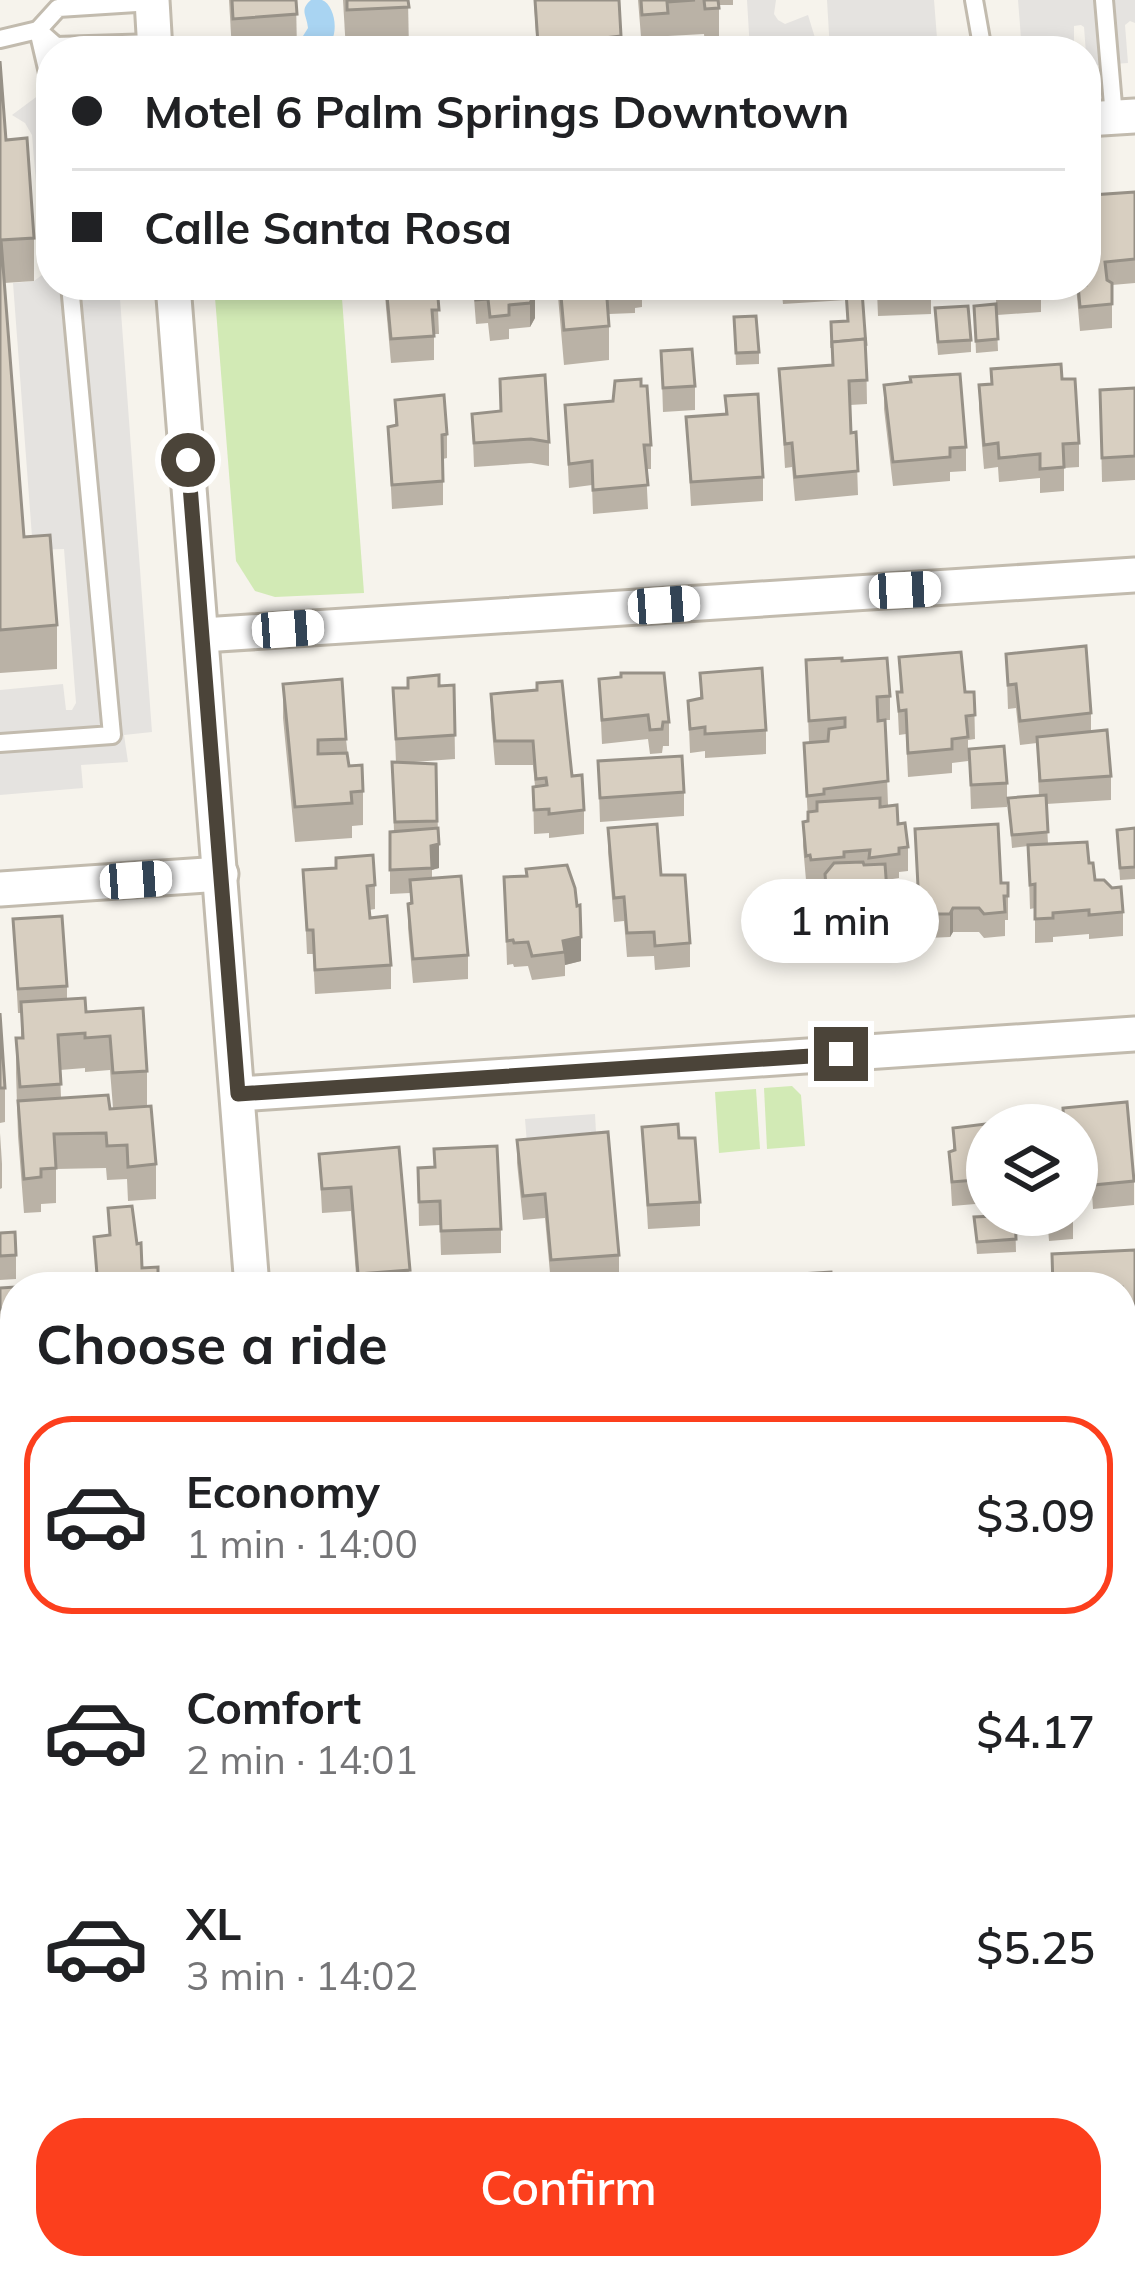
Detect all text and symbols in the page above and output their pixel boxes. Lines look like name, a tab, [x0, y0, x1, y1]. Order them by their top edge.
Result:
text: Motel 6 Palm Springs Downtown	[144, 83, 849, 139]
text: Calle Santa Rosa	[144, 199, 512, 255]
route start	[161, 433, 215, 487]
car	[868, 570, 942, 610]
car	[627, 585, 701, 625]
car	[251, 609, 325, 649]
car	[99, 860, 173, 900]
callout: 1 min	[742, 880, 940, 964]
text: 1 min	[789, 896, 891, 945]
route end	[814, 1027, 868, 1081]
map controls	[966, 1104, 1098, 1236]
button: layers	[966, 1104, 1098, 1236]
text: Choose a ride	[36, 1310, 388, 1378]
icon: car	[42, 1461, 150, 1569]
text: Economy	[186, 1463, 380, 1519]
text: $3.09	[976, 1487, 1095, 1543]
text: 1 min · 14:00	[186, 1519, 418, 1568]
icon: car	[42, 1677, 150, 1785]
text: Comfort	[186, 1679, 361, 1735]
text: $4.17	[976, 1703, 1095, 1759]
text: 2 min · 14:01	[186, 1735, 418, 1784]
icon: car	[42, 1893, 150, 2001]
text: XL	[186, 1895, 241, 1951]
text: $5.25	[976, 1919, 1095, 1975]
text: 3 min · 14:02	[186, 1951, 418, 2000]
button: Confirm	[36, 2118, 1101, 2256]

